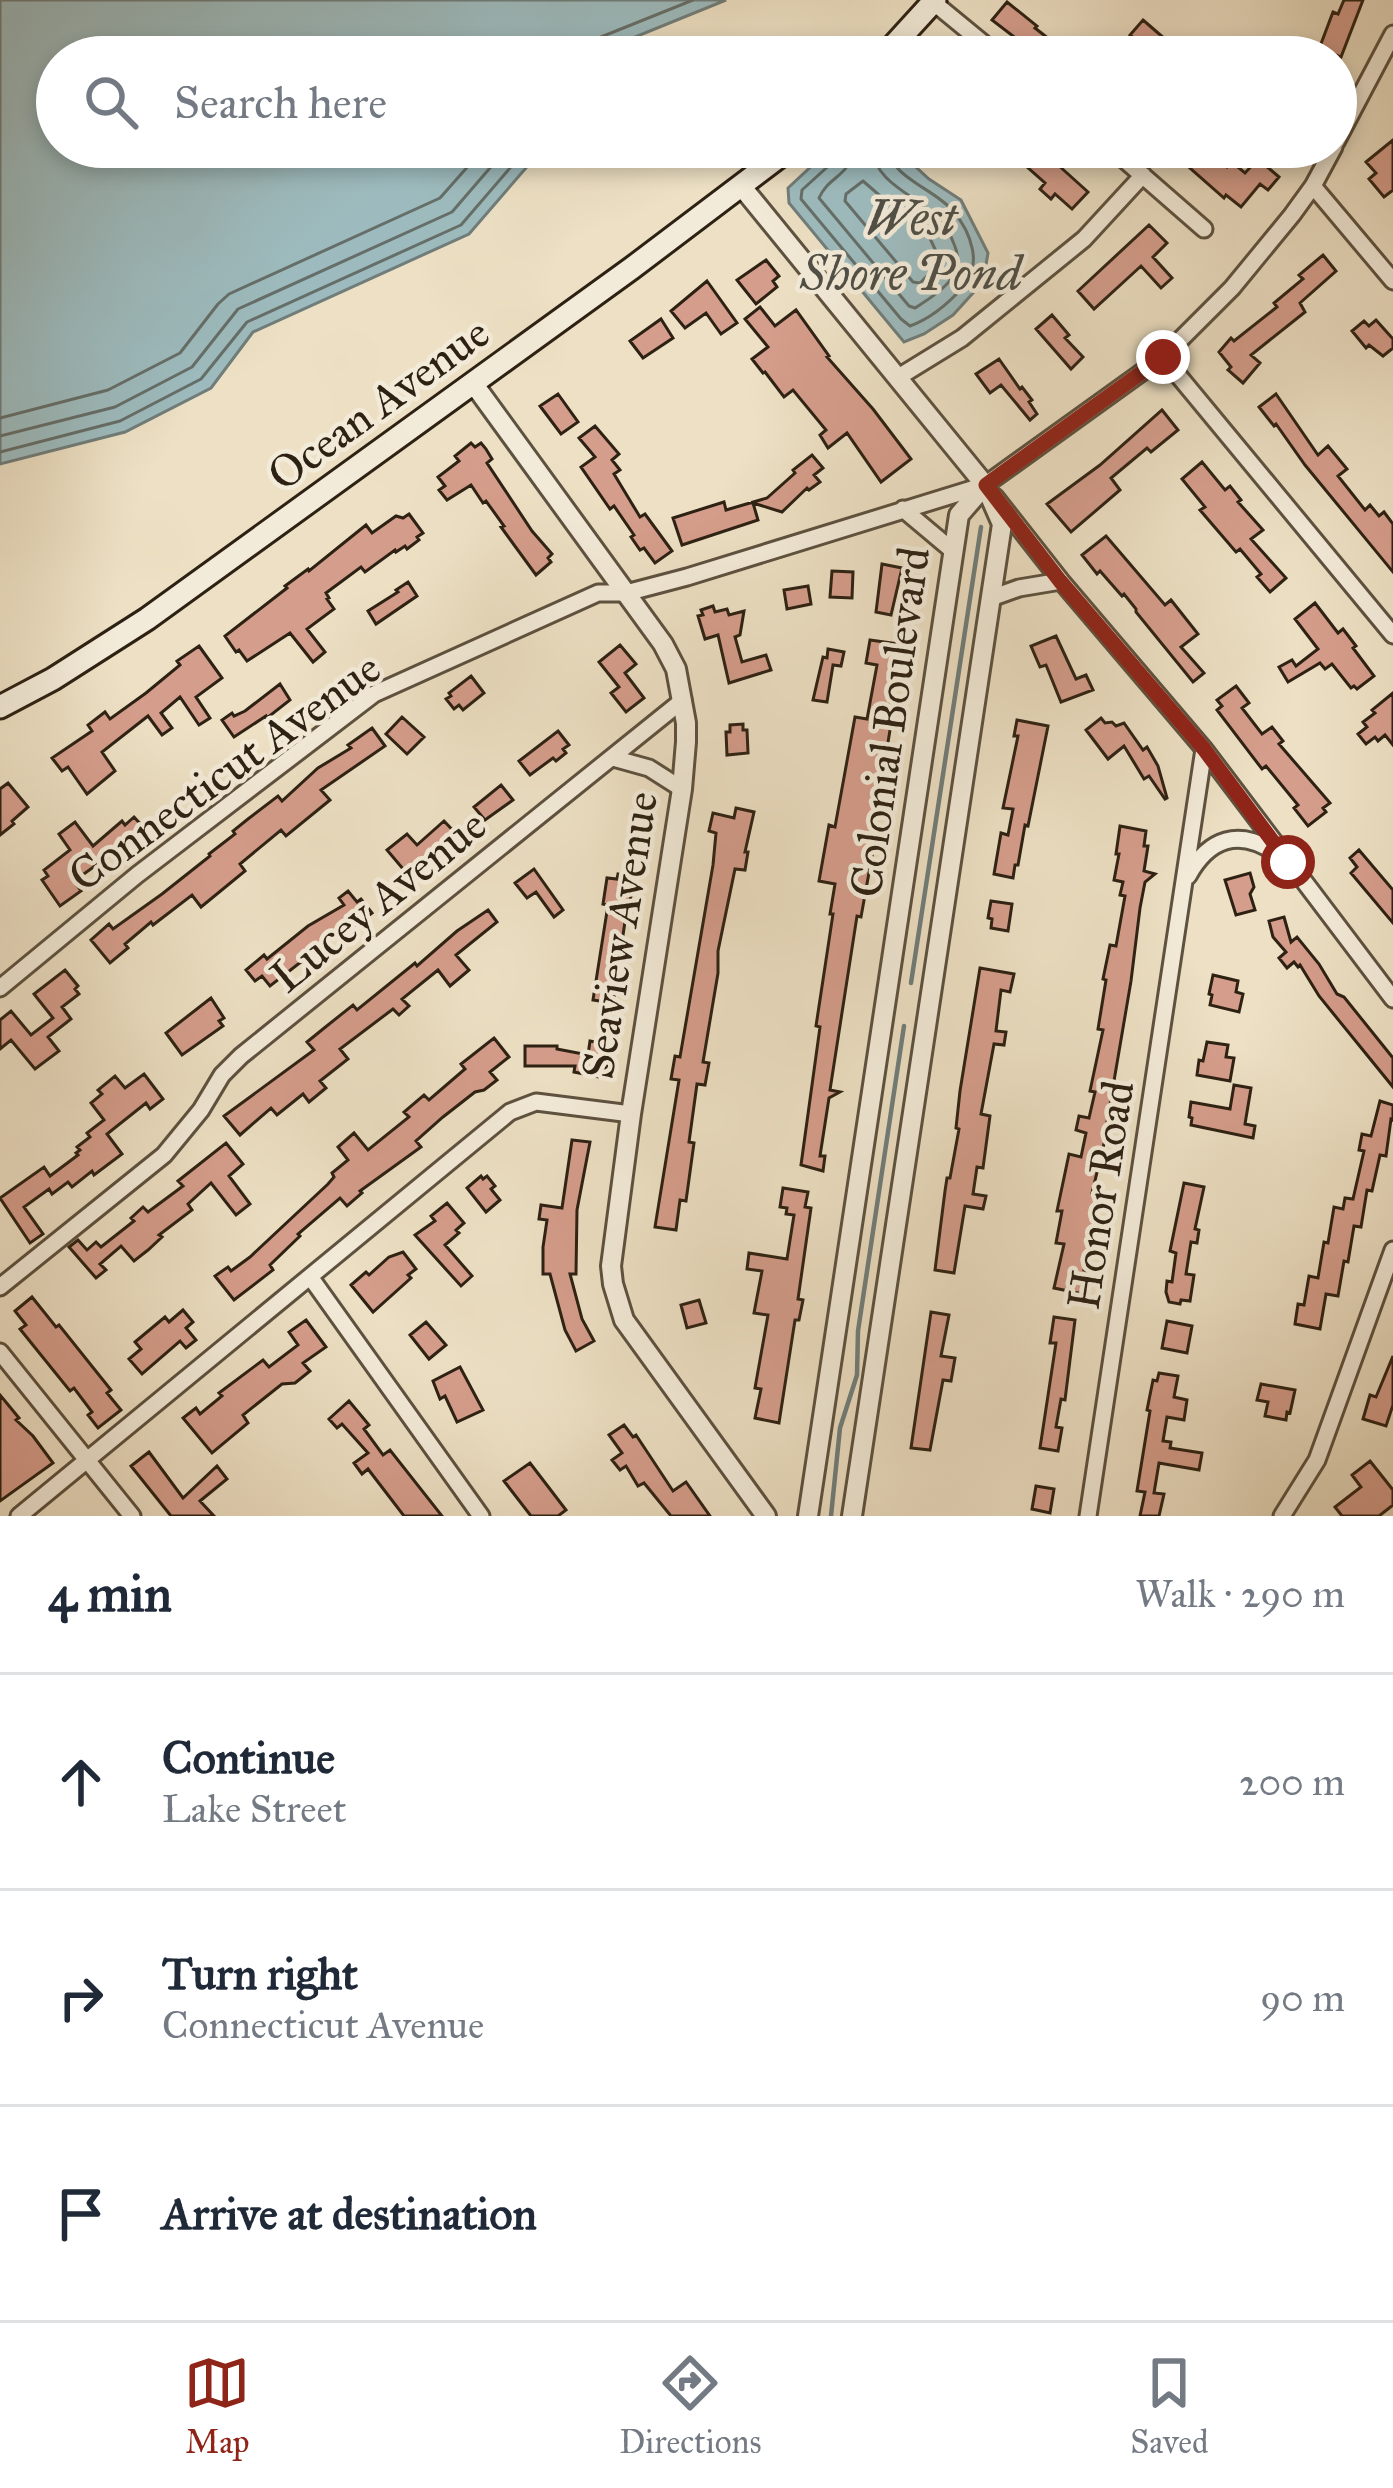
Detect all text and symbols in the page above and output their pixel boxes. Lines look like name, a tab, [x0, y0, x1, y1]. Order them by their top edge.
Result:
search box	[36, 36, 1357, 168]
icon: search	[78, 69, 144, 135]
text: Search here	[174, 75, 387, 130]
water label: West Shore Pond	[799, 189, 1025, 303]
street label: Ocean Avenue	[257, 305, 500, 502]
route end	[1136, 330, 1190, 384]
street label: Colonial Boulevard	[838, 543, 941, 901]
street label: Connecticut Avenue	[58, 640, 391, 903]
street label: Seaview Avenue	[570, 787, 669, 1083]
street label: Lucey Avenue	[260, 797, 497, 1004]
route start	[1261, 835, 1315, 889]
street label: Honor Road	[1055, 1076, 1146, 1313]
text: 4 min	[48, 1563, 172, 1625]
text: Walk · 290 m	[1135, 1570, 1345, 1618]
text: Continue	[162, 1730, 335, 1785]
icon: ahead	[48, 1749, 114, 1815]
text: 200 m	[1239, 1758, 1345, 1806]
text: Lake Street	[162, 1785, 347, 1833]
text: Turn right	[162, 1946, 358, 2001]
icon: right	[48, 1965, 114, 2031]
text: 90 m	[1260, 1974, 1345, 2022]
text: Connecticut Avenue	[162, 2001, 484, 2049]
icon: arrive	[48, 2181, 114, 2247]
text: Arrive at destination	[162, 2186, 537, 2241]
tab: Map	[184, 2350, 250, 2462]
tab: Directions	[619, 2350, 761, 2462]
tab: Saved	[1130, 2350, 1209, 2462]

